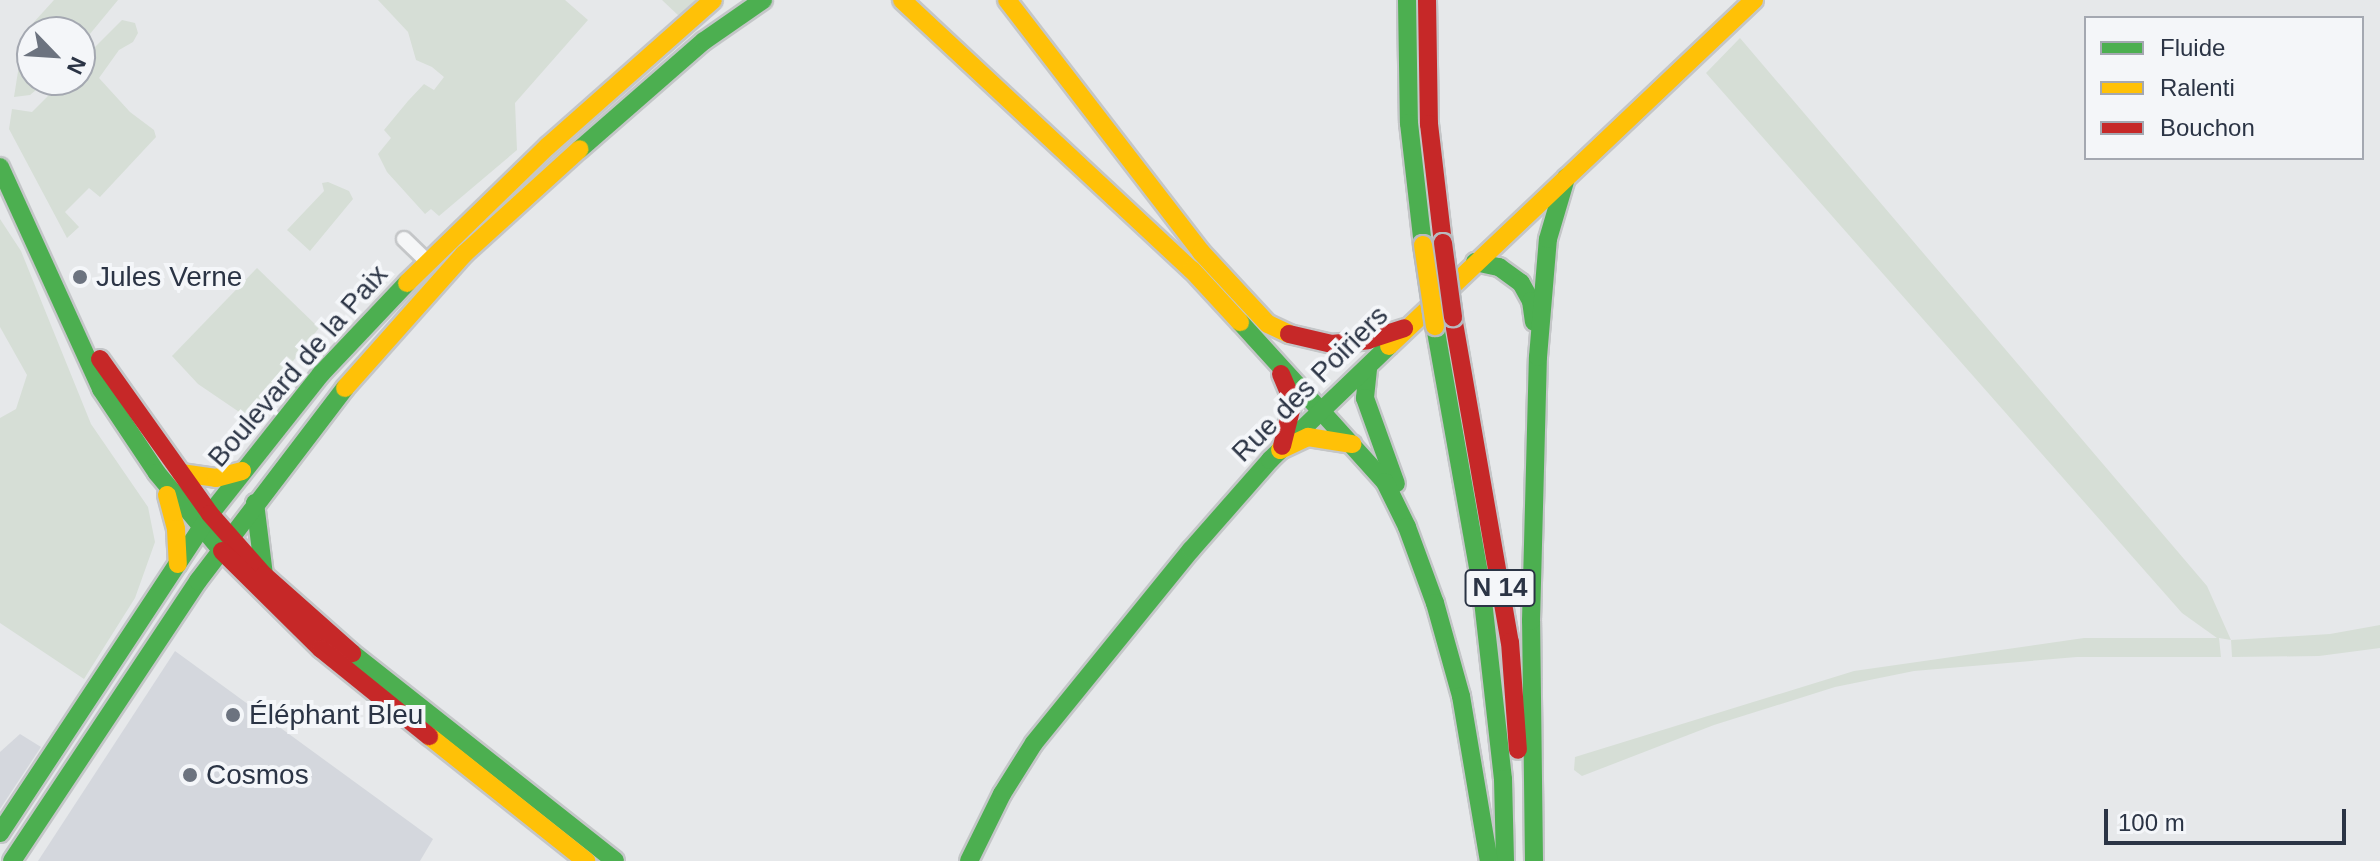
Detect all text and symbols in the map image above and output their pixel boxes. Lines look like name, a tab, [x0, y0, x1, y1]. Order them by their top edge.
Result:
north arrow	[16, 16, 96, 96]
legend	[2084, 16, 2364, 160]
text: Fluide	[2160, 34, 2225, 61]
text: N	[62, 53, 91, 78]
text: Ralenti	[2160, 74, 2235, 101]
text: Bouchon	[2160, 114, 2255, 141]
street label: Boulevard de la Paix	[201, 258, 395, 474]
place label: Jules Verne	[96, 260, 242, 294]
marker: Jules Verne	[71, 268, 89, 286]
street label: Rue des Poiriers	[1225, 299, 1395, 469]
road number: N 14	[1464, 566, 1536, 610]
place label: Éléphant Bleu	[249, 698, 423, 732]
marker: Éléphant Bleu	[224, 706, 242, 724]
place label: Cosmos	[206, 758, 309, 792]
marker: Cosmos	[181, 766, 199, 784]
scale bar	[2108, 793, 2350, 843]
text: 100 m	[2118, 809, 2185, 836]

